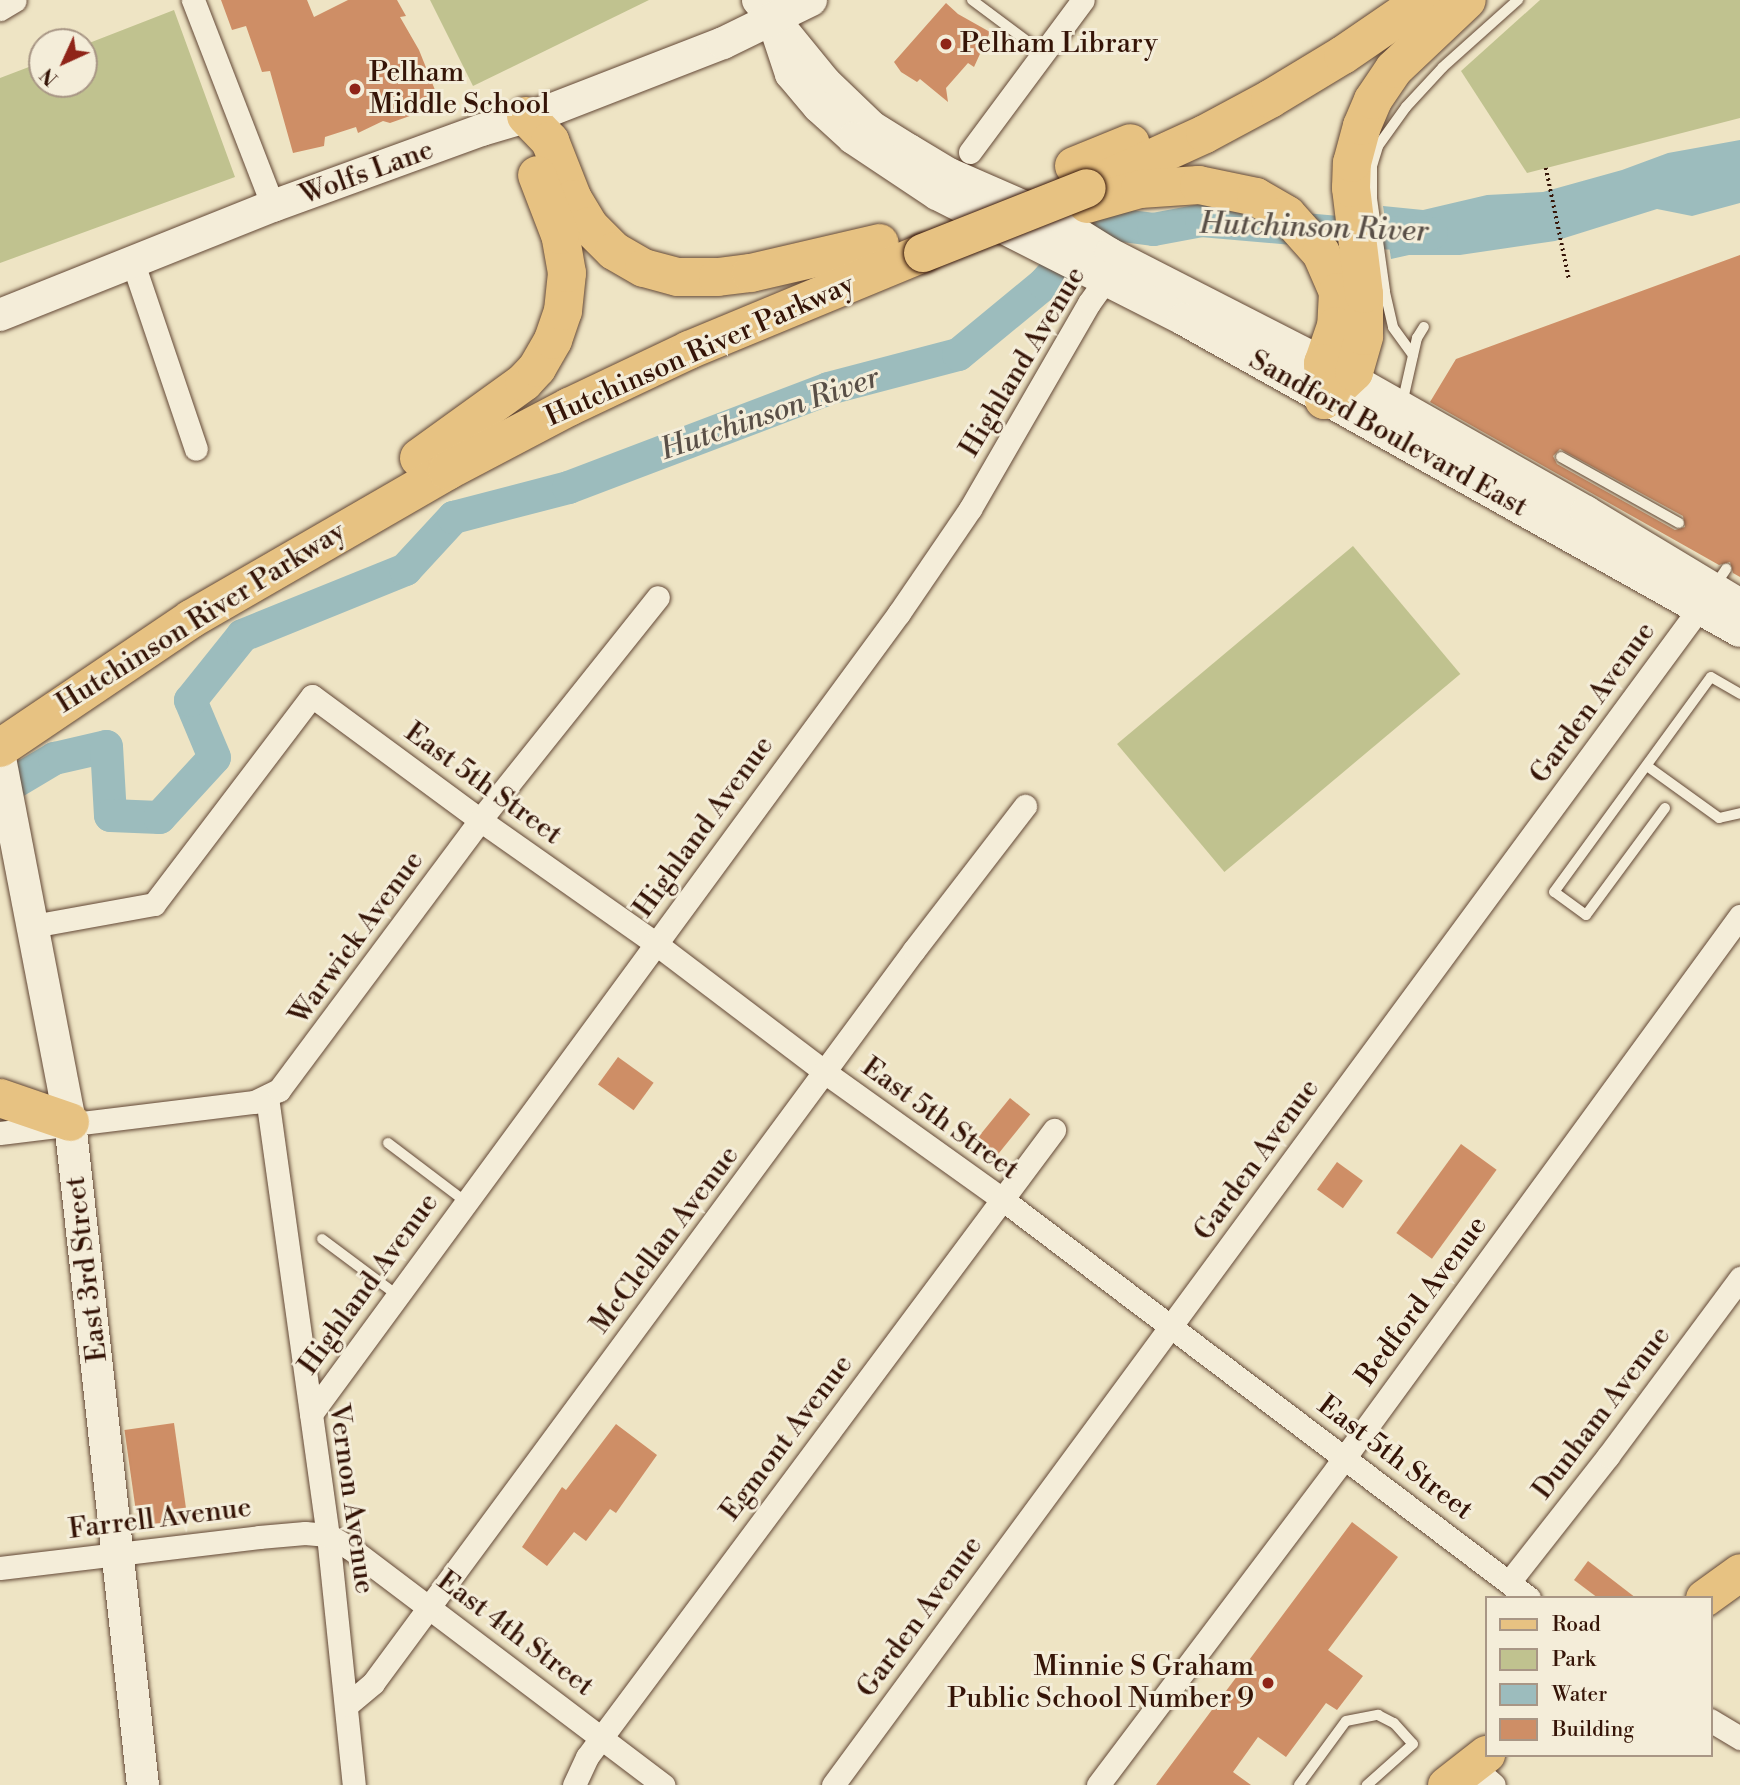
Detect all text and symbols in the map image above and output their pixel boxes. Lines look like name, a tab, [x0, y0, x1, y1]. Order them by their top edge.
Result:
place label: Pelham Library	[960, 27, 1158, 61]
north arrow	[28, 28, 98, 98]
marker: Pelham Library	[938, 36, 954, 52]
place label: Pelham Middle School	[369, 56, 549, 122]
text: N	[36, 63, 63, 90]
marker: Pelham Middle School	[347, 81, 363, 97]
street label: Wolfs Lane	[296, 133, 438, 213]
water label: Hutchinson River	[1199, 206, 1429, 250]
street label: Highland Avenue	[953, 261, 1093, 463]
street label: Hutchinson River Parkway	[540, 268, 860, 434]
street label: Sandford Boulevard East	[1243, 343, 1533, 525]
water label: Hutchinson River	[656, 360, 884, 468]
street label: Hutchinson River Parkway	[50, 515, 352, 721]
street label: Garden Avenue	[1523, 616, 1663, 790]
street label: East 5th Street	[398, 716, 568, 852]
street label: Highland Avenue	[627, 730, 781, 924]
street label: Warwick Avenue	[283, 845, 431, 1031]
street label: East 5th Street	[855, 1051, 1025, 1187]
street label: Garden Avenue	[1187, 1073, 1327, 1247]
street label: McClellan Avenue	[584, 1140, 746, 1340]
street label: East 3rd Street	[59, 1174, 115, 1364]
street label: Highland Avenue	[292, 1187, 446, 1381]
street label: Bedford Avenue	[1349, 1210, 1495, 1392]
street label: Dunham Avenue	[1526, 1320, 1678, 1506]
street label: Egmont Avenue	[714, 1349, 860, 1527]
street label: East 5th Street	[1311, 1389, 1479, 1527]
street label: Vernon Avenue	[321, 1402, 381, 1596]
street label: Farrell Avenue	[67, 1491, 253, 1547]
street label: Garden Avenue	[850, 1530, 990, 1704]
street label: East 4th Street	[430, 1564, 600, 1704]
legend	[1484, 1596, 1712, 1757]
text: Road	[1552, 1612, 1601, 1638]
text: Park	[1552, 1647, 1596, 1673]
place label: Minnie S Graham Public School Number 9	[947, 1650, 1254, 1716]
marker: Minnie S Graham Public School Number 9	[1260, 1675, 1276, 1691]
text: Water	[1552, 1682, 1607, 1708]
text: Building	[1552, 1717, 1634, 1743]

